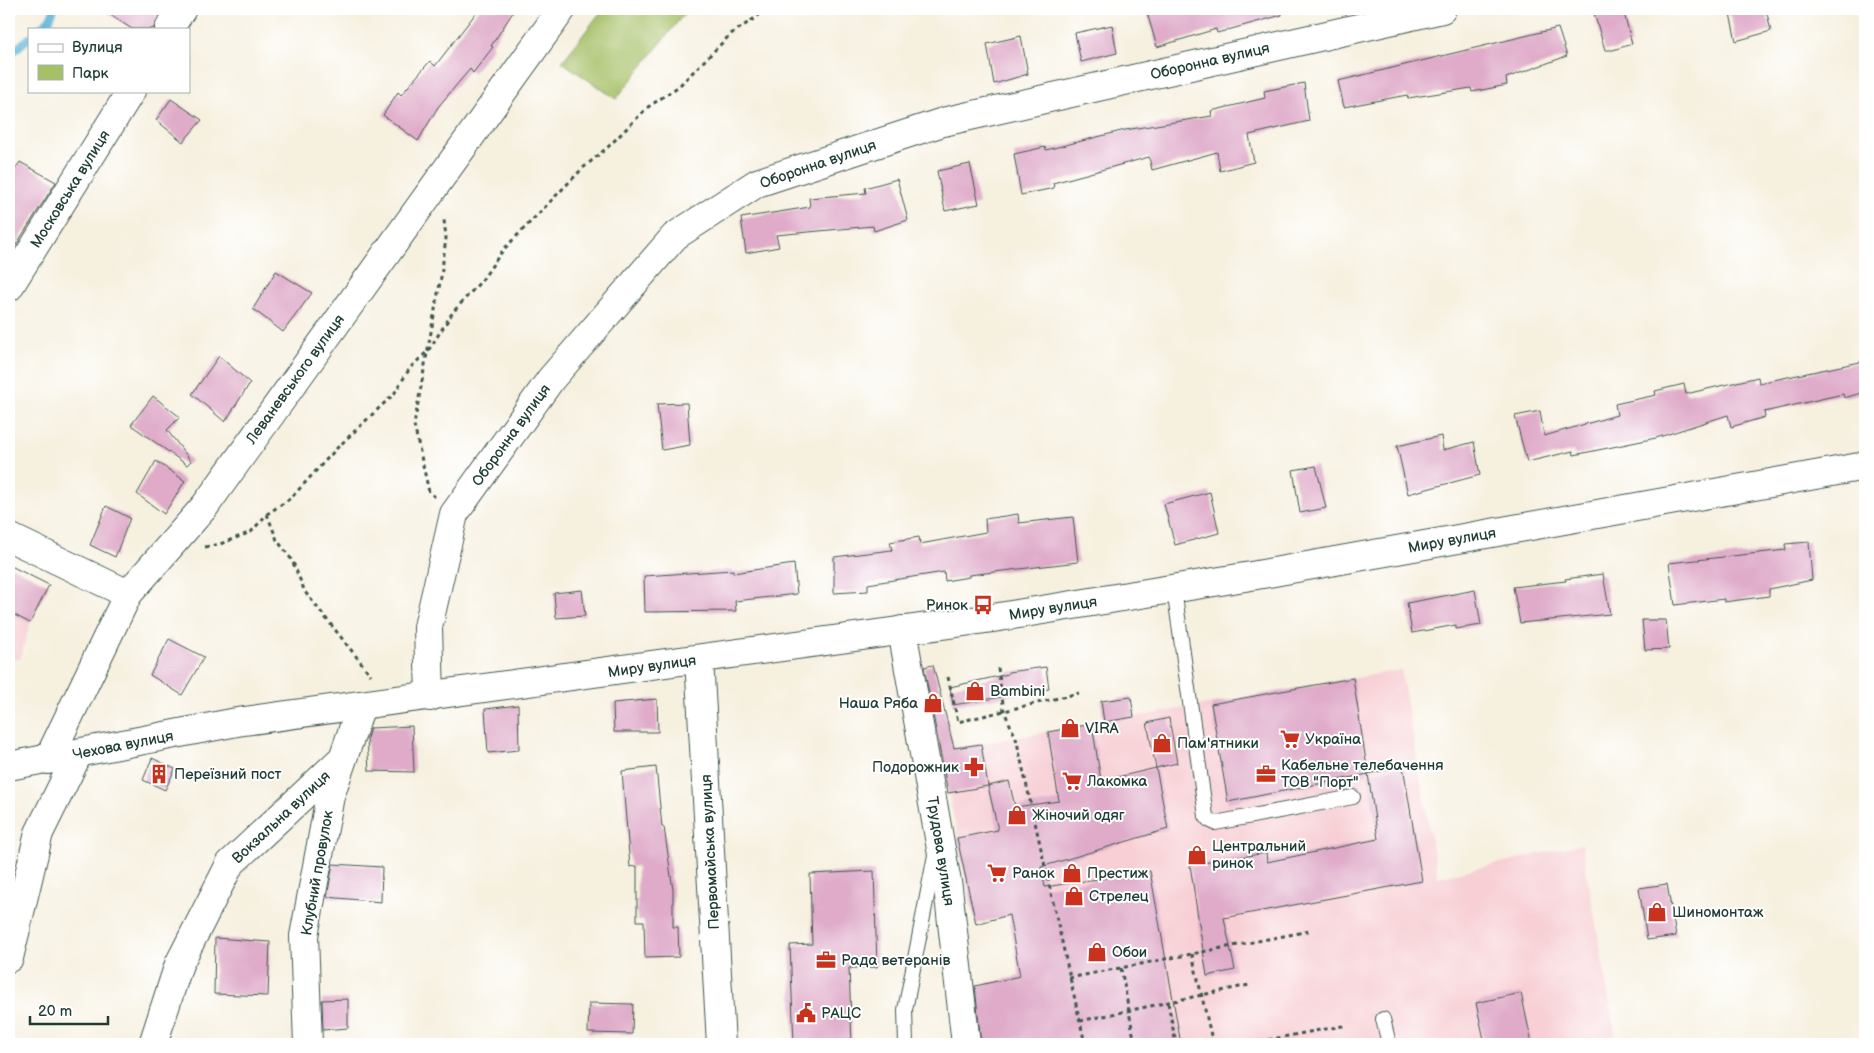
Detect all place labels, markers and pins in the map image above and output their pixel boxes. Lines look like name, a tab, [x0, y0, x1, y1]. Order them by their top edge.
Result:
bus stop icon: Ринок	[972, 594, 994, 616]
place label: Ринок	[926, 596, 968, 615]
shop icon: Bambini	[964, 680, 986, 702]
place label: Bambini	[990, 682, 1045, 701]
shop icon: Наша Ряба	[922, 692, 944, 714]
place label: Наша Ряба	[839, 694, 918, 713]
shop icon: VIRA	[1059, 717, 1081, 739]
place label: VIRA	[1085, 719, 1120, 738]
supermarket icon: Україна	[1279, 728, 1301, 750]
place label: Україна	[1305, 730, 1361, 749]
shop icon: Пам'ятники	[1151, 732, 1173, 754]
place label: Пам'ятники	[1177, 734, 1259, 753]
pharmacy icon: Подорожник	[963, 756, 985, 778]
place label: Кабельне телебачення ТОВ "Порт"	[1281, 756, 1444, 792]
place label: Подорожник	[872, 758, 959, 777]
building icon: Переїзний пост	[148, 763, 170, 785]
office icon: Кабельне телебачення ТОВ "Порт"	[1255, 763, 1277, 785]
place label: Переїзний пост	[174, 765, 282, 784]
supermarket icon: Лакомка	[1061, 770, 1083, 792]
place label: Лакомка	[1086, 772, 1148, 791]
shop icon: Жіночий одяг	[1006, 804, 1028, 826]
place label: Жіночий одяг	[1032, 806, 1125, 825]
place label: Центральний ринок	[1212, 837, 1306, 873]
shop icon: Центральний ринок	[1186, 844, 1208, 866]
supermarket icon: Ранок	[986, 862, 1008, 884]
shop icon: Престиж	[1061, 862, 1083, 884]
place label: Ранок	[1012, 864, 1055, 883]
place label: Престиж	[1087, 864, 1149, 883]
shop icon: Стрелец	[1063, 885, 1085, 907]
place label: Стрелец	[1089, 887, 1149, 906]
shop icon: Шиномонтаж	[1646, 901, 1668, 923]
place label: Шиномонтаж	[1672, 903, 1764, 922]
shop icon: Обои	[1086, 941, 1108, 963]
place label: Обои	[1112, 943, 1147, 962]
office icon: Рада ветеранів	[815, 949, 837, 971]
place label: Рада ветеранів	[841, 951, 950, 970]
public building icon: РАЦС	[795, 1002, 817, 1024]
place label: РАЦС	[821, 1004, 861, 1023]

